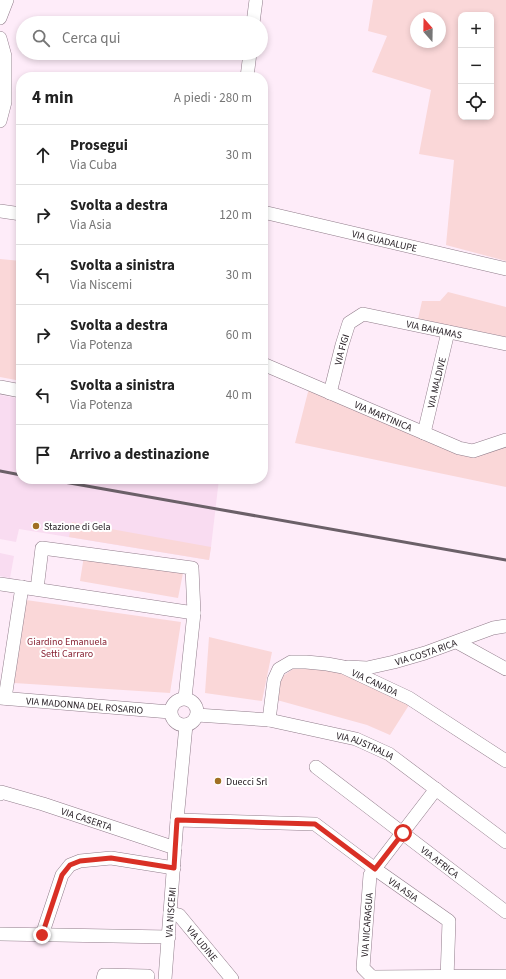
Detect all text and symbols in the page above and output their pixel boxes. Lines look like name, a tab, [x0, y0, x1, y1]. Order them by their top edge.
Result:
north arrow	[410, 12, 446, 48]
map controls	[458, 12, 494, 120]
button: +	[458, 12, 494, 48]
search box	[16, 16, 268, 60]
icon: search	[30, 27, 52, 49]
text: Cerca qui	[62, 28, 121, 49]
button: −	[458, 48, 494, 84]
button: locate	[458, 84, 494, 120]
text: 4 min	[32, 86, 73, 110]
text: A piedi · 280 m	[174, 89, 252, 107]
text: Prosegui	[70, 135, 128, 156]
icon: ahead	[32, 144, 54, 166]
text: 30 m	[226, 146, 252, 164]
text: Via Cuba	[70, 156, 117, 174]
text: Svolta a destra	[70, 195, 168, 216]
icon: right	[32, 204, 54, 226]
text: 120 m	[219, 206, 252, 224]
text: Via Asia	[70, 216, 112, 234]
street label: VIA GUADALUPE	[350, 227, 418, 256]
text: Svolta a sinistra	[70, 255, 175, 276]
icon: left	[32, 264, 54, 286]
text: 30 m	[226, 266, 252, 284]
text: Via Niscemi	[70, 276, 132, 294]
text: Svolta a destra	[70, 315, 168, 336]
street label: VIA BAHAMAS	[405, 317, 463, 343]
icon: right	[32, 324, 54, 346]
text: 60 m	[226, 326, 252, 344]
street label: VIA FIGI	[331, 332, 353, 367]
text: Via Potenza	[70, 336, 132, 354]
street label: VIA MALDIVE	[424, 356, 450, 410]
text: Svolta a sinistra	[70, 375, 175, 396]
icon: left	[32, 384, 54, 406]
text: 40 m	[226, 386, 252, 404]
text: Via Potenza	[70, 396, 132, 414]
street label: VIA MARTINICA	[352, 398, 415, 435]
icon: arrive	[32, 444, 54, 466]
text: Arrivo a destinazione	[70, 444, 209, 465]
place label: Stazione di Gela	[44, 520, 111, 534]
marker: Stazione di Gela	[31, 521, 41, 531]
park label: Giardino Emanuela Setti Carraro	[27, 635, 107, 661]
street label: VIA COSTA RICA	[393, 636, 459, 669]
street label: VIA CANADA	[349, 666, 401, 700]
street label: VIA MADONNA DEL ROSARIO	[25, 694, 144, 718]
street label: VIA AUSTRALIA	[335, 729, 397, 764]
place label: Duecci Srl	[226, 775, 268, 789]
marker: Duecci Srl	[213, 776, 223, 786]
street label: VIA CASERTA	[59, 805, 114, 835]
route start	[394, 824, 412, 842]
street label: VIA AFRICA	[417, 843, 462, 882]
street label: VIA ASIA	[385, 874, 421, 906]
street label: VIA NISCEMI	[162, 886, 180, 938]
street label: VIA NICARAGUA	[358, 892, 377, 958]
street label: VIA UDINE	[183, 923, 221, 965]
route end	[33, 926, 51, 944]

